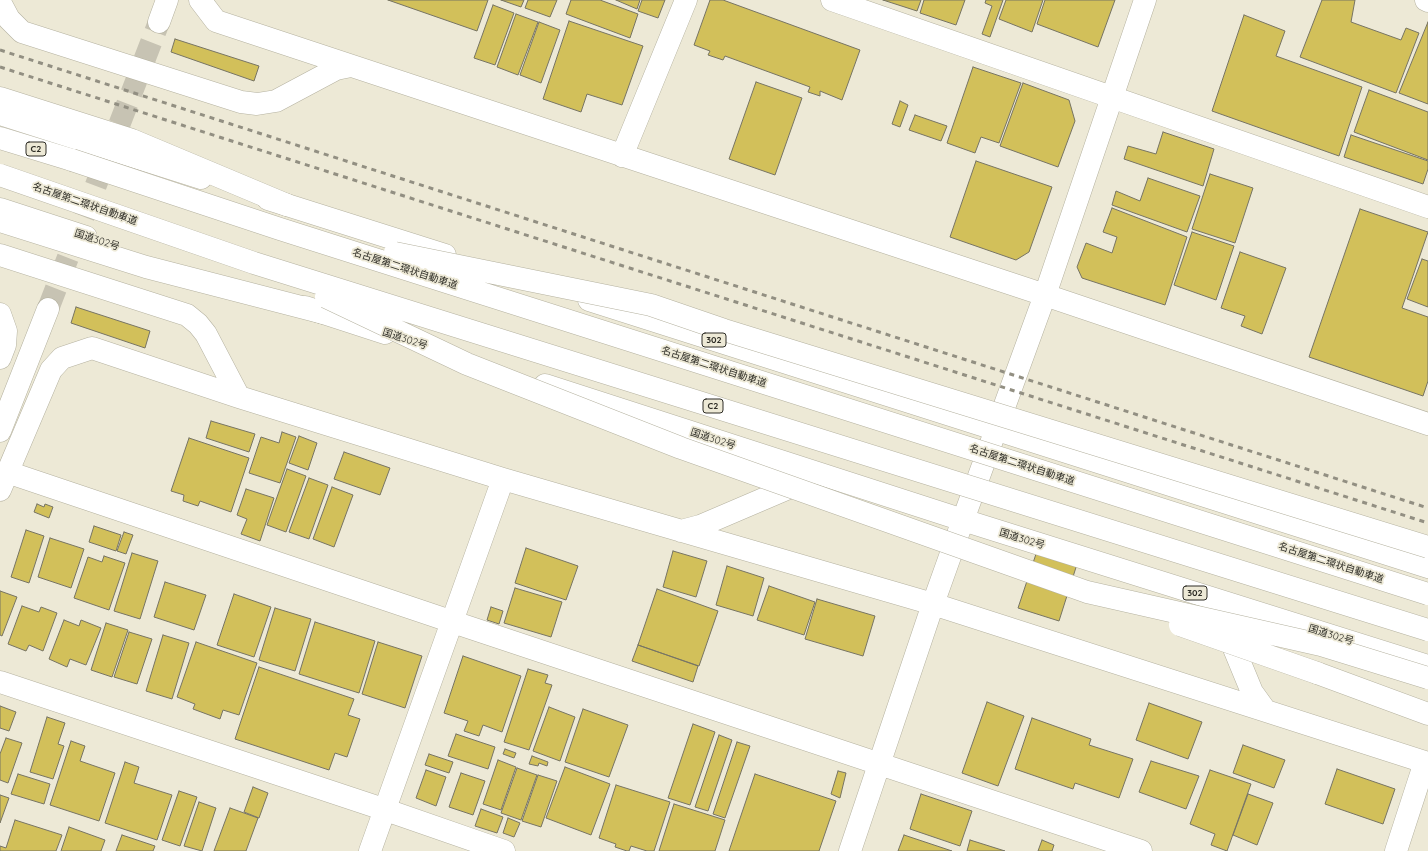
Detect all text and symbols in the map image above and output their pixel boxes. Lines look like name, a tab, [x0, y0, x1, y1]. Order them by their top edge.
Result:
road number: C2	[26, 142, 46, 156]
street label: 名古屋第二環状自動車道	[31, 180, 139, 228]
street label: 国道302号	[73, 227, 121, 253]
street label: 名古屋第二環状自動車道	[351, 246, 459, 292]
street label: 国道302号	[381, 326, 429, 352]
road number: 302	[702, 333, 726, 347]
street label: 名古屋第二環状自動車道	[660, 344, 768, 390]
road number: C2	[703, 399, 723, 413]
street label: 国道302号	[689, 426, 737, 452]
street label: 名古屋第二環状自動車道	[968, 442, 1076, 488]
street label: 国道302号	[998, 526, 1046, 552]
street label: 名古屋第二環状自動車道	[1277, 540, 1385, 586]
road number: 302	[1183, 586, 1207, 600]
street label: 国道302号	[1307, 622, 1355, 648]

